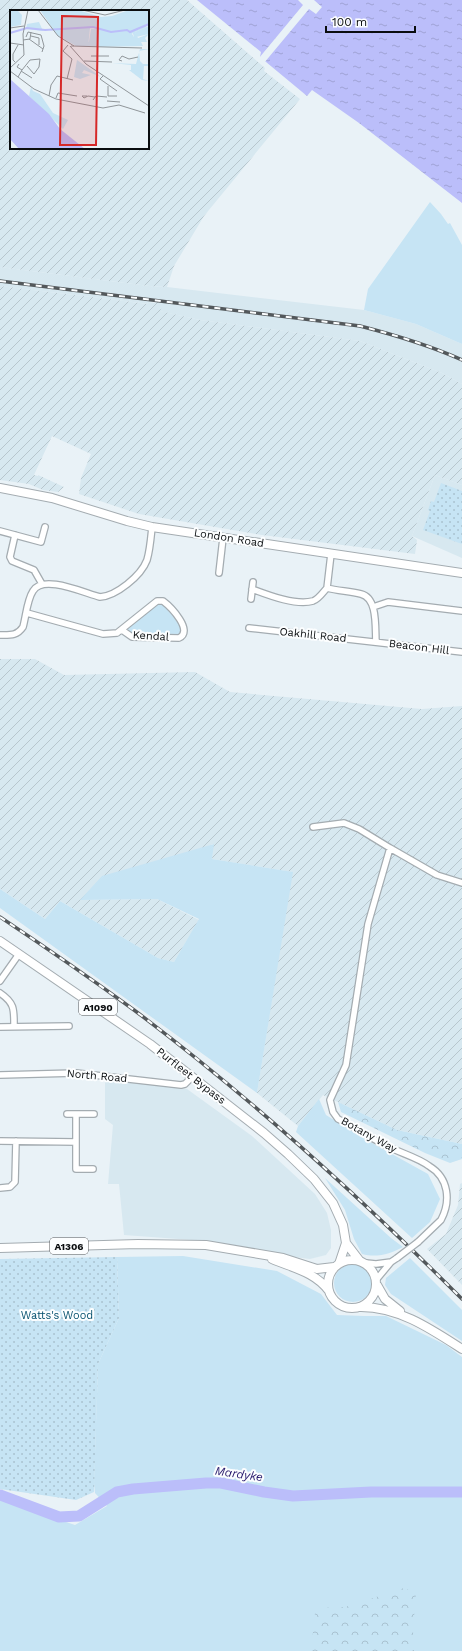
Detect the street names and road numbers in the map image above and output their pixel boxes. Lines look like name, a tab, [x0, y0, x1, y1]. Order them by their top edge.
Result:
street label: London Road	[193, 526, 265, 550]
street label: Oakhill Road	[279, 625, 347, 645]
street label: Kendal	[132, 628, 170, 644]
street label: Beacon Hill	[388, 637, 451, 657]
road number: A1090	[79, 999, 117, 1015]
street label: Purfleet Bypass	[154, 1045, 228, 1107]
street label: North Road	[66, 1067, 128, 1085]
street label: Botany Way	[339, 1114, 399, 1156]
road number: A1306	[50, 1238, 88, 1254]

